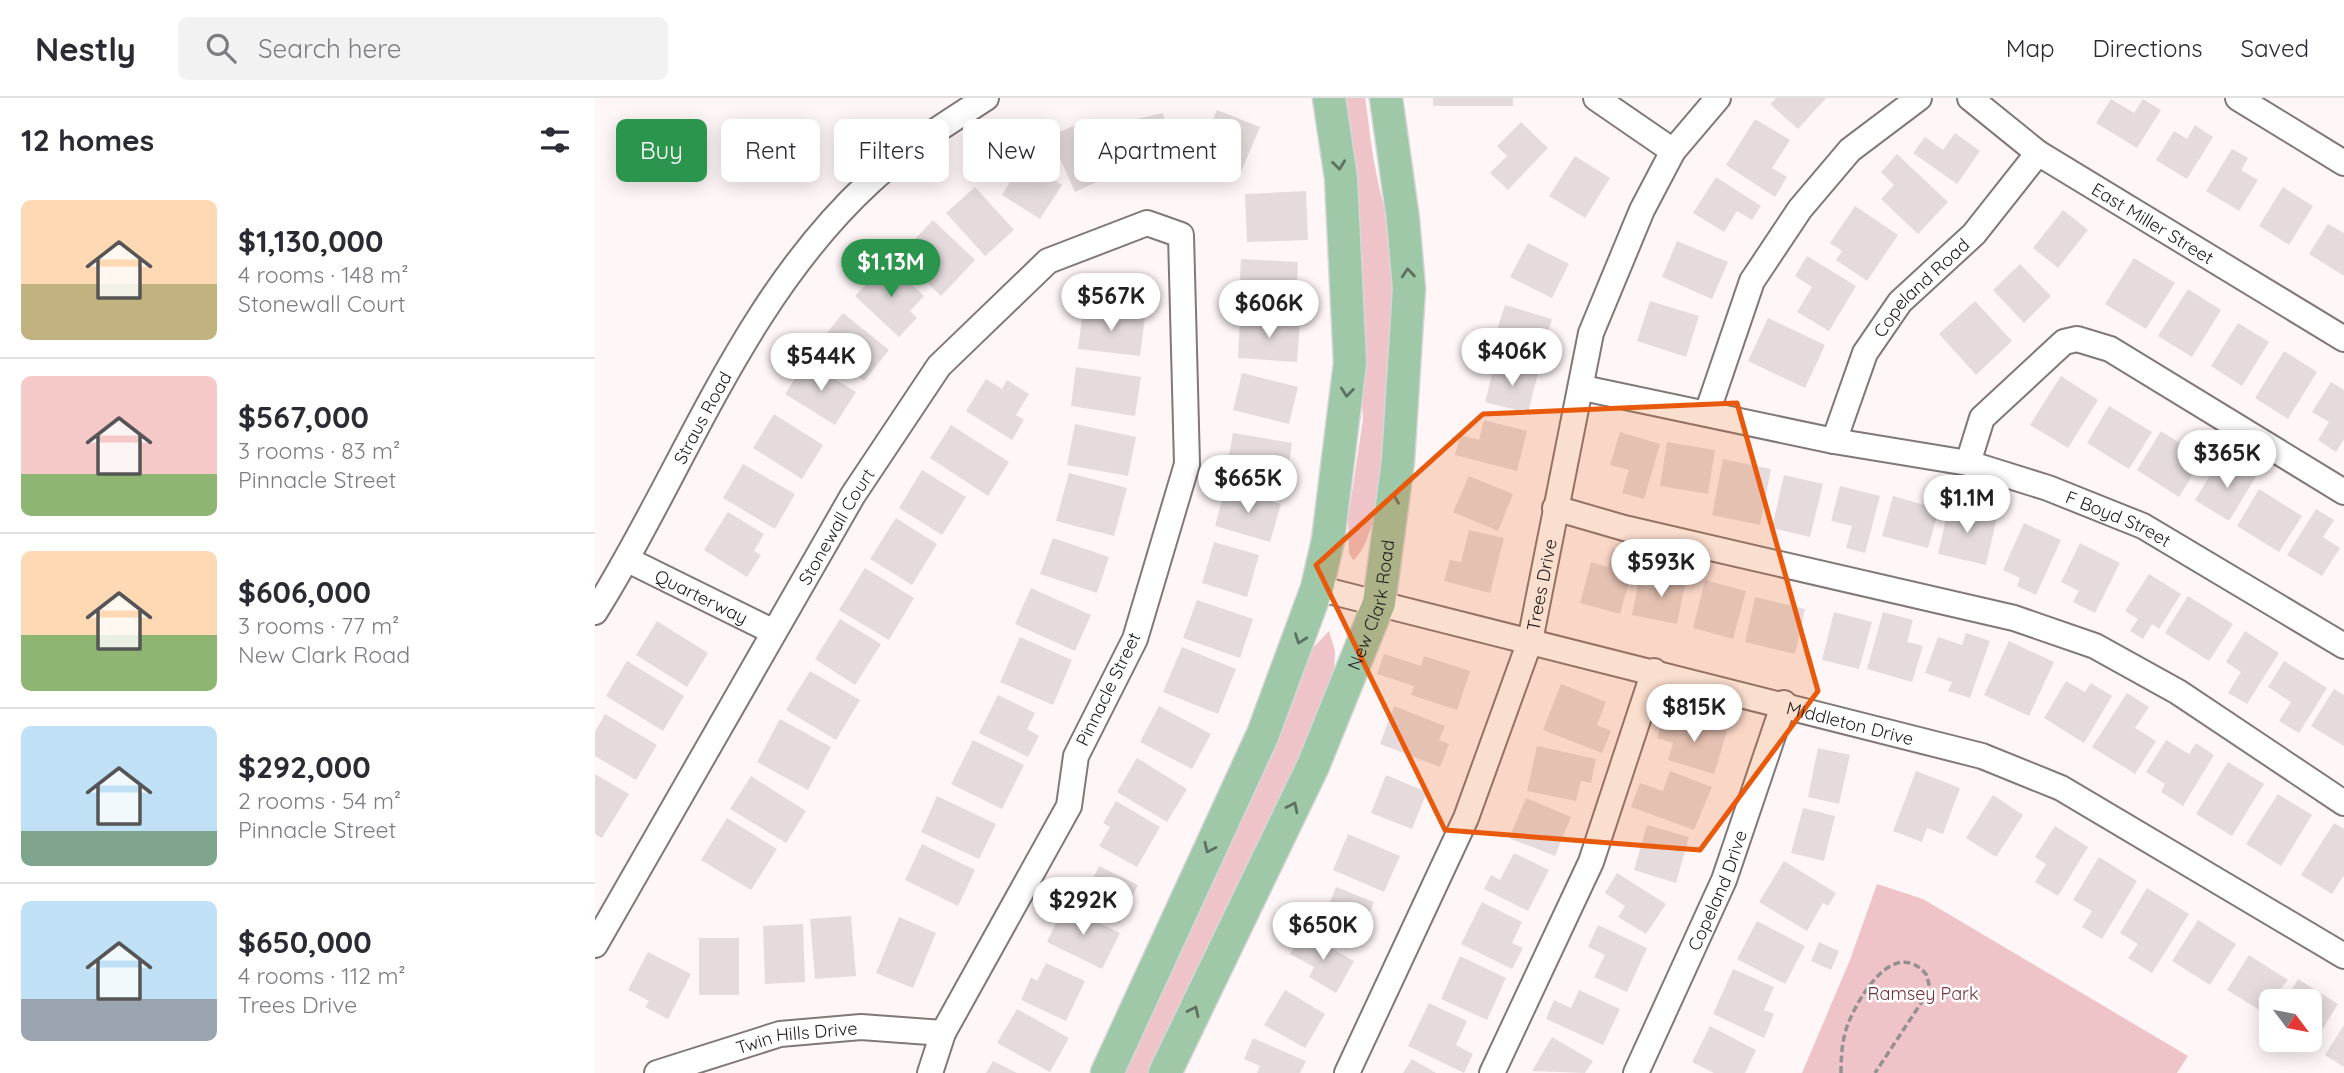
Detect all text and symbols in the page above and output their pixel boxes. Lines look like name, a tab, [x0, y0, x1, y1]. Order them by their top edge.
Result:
search box	[178, 17, 668, 80]
text: Nestly	[35, 28, 136, 69]
icon: search	[202, 29, 240, 67]
text: Search here	[258, 32, 401, 65]
text: Map	[2006, 33, 2055, 63]
text: Directions	[2093, 33, 2203, 63]
text: Saved	[2241, 33, 2309, 63]
chip: Buy	[616, 119, 707, 182]
chip: Rent	[721, 119, 820, 182]
chip: Filters	[834, 119, 949, 182]
chip: New	[963, 119, 1060, 182]
chip: Apartment	[1074, 119, 1241, 182]
text: 12 homes	[21, 121, 154, 159]
icon: filters	[536, 121, 574, 159]
one-way arrow	[1331, 160, 1346, 171]
street label: East Miller Street	[2088, 177, 2218, 269]
text: $1,130,000	[238, 222, 383, 260]
icon: home	[77, 228, 161, 312]
street label: Copeland Road	[1868, 233, 1974, 342]
pin: $1.13M	[834, 240, 948, 299]
text: $1.13M	[857, 247, 925, 276]
text: 4 rooms · 148 m²	[238, 260, 409, 289]
one-way arrow	[1401, 267, 1416, 278]
pin: $567K	[1062, 274, 1160, 333]
pin: $606K	[1220, 280, 1318, 340]
text: $567K	[1077, 281, 1145, 310]
text: $606K	[1235, 288, 1303, 317]
text: Stonewall Court	[238, 289, 406, 318]
pin: $406K	[1463, 328, 1561, 388]
pin: $544K	[772, 334, 870, 393]
text: $406K	[1477, 336, 1547, 365]
text: $544K	[786, 341, 856, 370]
street label: Straus Road	[668, 367, 736, 468]
one-way arrow	[1339, 386, 1354, 398]
text: $567,000	[238, 398, 369, 436]
icon: home	[77, 404, 161, 488]
pin: $365K	[2178, 430, 2276, 490]
text: 3 rooms · 83 m²	[238, 436, 400, 465]
text: $365K	[2193, 438, 2261, 467]
pin: $665K	[1199, 456, 1297, 515]
text: $665K	[1214, 463, 1282, 492]
street label: Stonewall Court	[793, 464, 879, 589]
text: Pinnacle Street	[238, 465, 396, 494]
pin: $1.1M	[1918, 476, 2016, 535]
text: $1.1M	[1939, 483, 1995, 512]
street label: F Boyd Street	[2063, 485, 2176, 552]
one-way arrow	[1385, 494, 1400, 505]
street label: Trees Drive	[1521, 537, 1562, 633]
street label: New Clark Road	[1342, 538, 1399, 673]
pin: $593K	[1612, 540, 1710, 599]
text: $593K	[1627, 547, 1695, 576]
street label: Quarterway	[651, 564, 752, 629]
text: $606,000	[238, 573, 371, 611]
icon: home	[77, 579, 161, 663]
text: 3 rooms · 77 m²	[238, 611, 399, 640]
street label: Pinnacle Street	[1071, 628, 1145, 750]
one-way arrow	[1294, 633, 1308, 645]
text: New Clark Road	[238, 640, 410, 669]
pin: $815K	[1645, 684, 1743, 744]
text: $815K	[1662, 692, 1726, 721]
street label: Middleton Drive	[1784, 696, 1916, 750]
text: $292,000	[238, 748, 371, 786]
icon: home	[77, 754, 161, 838]
text: 2 rooms · 54 m²	[238, 786, 401, 815]
one-way arrow	[1285, 802, 1299, 814]
text: Pinnacle Street	[238, 815, 396, 844]
street label: Copeland Drive	[1682, 827, 1752, 954]
one-way arrow	[1204, 841, 1218, 853]
pin: $292K	[1034, 878, 1132, 937]
text: $292K	[1049, 885, 1117, 914]
pin: $650K	[1274, 902, 1372, 962]
text: $650K	[1289, 910, 1357, 939]
text: $650,000	[238, 923, 372, 961]
icon: home	[77, 929, 161, 1013]
text: 4 rooms · 112 m²	[238, 961, 406, 990]
park label: Ramsey Park	[1867, 982, 1979, 1005]
north arrow	[2259, 989, 2322, 1052]
map controls	[2259, 989, 2322, 1052]
text: Trees Drive	[238, 990, 357, 1019]
one-way arrow	[1186, 1006, 1200, 1018]
street label: Twin Hills Drive	[733, 1016, 858, 1059]

